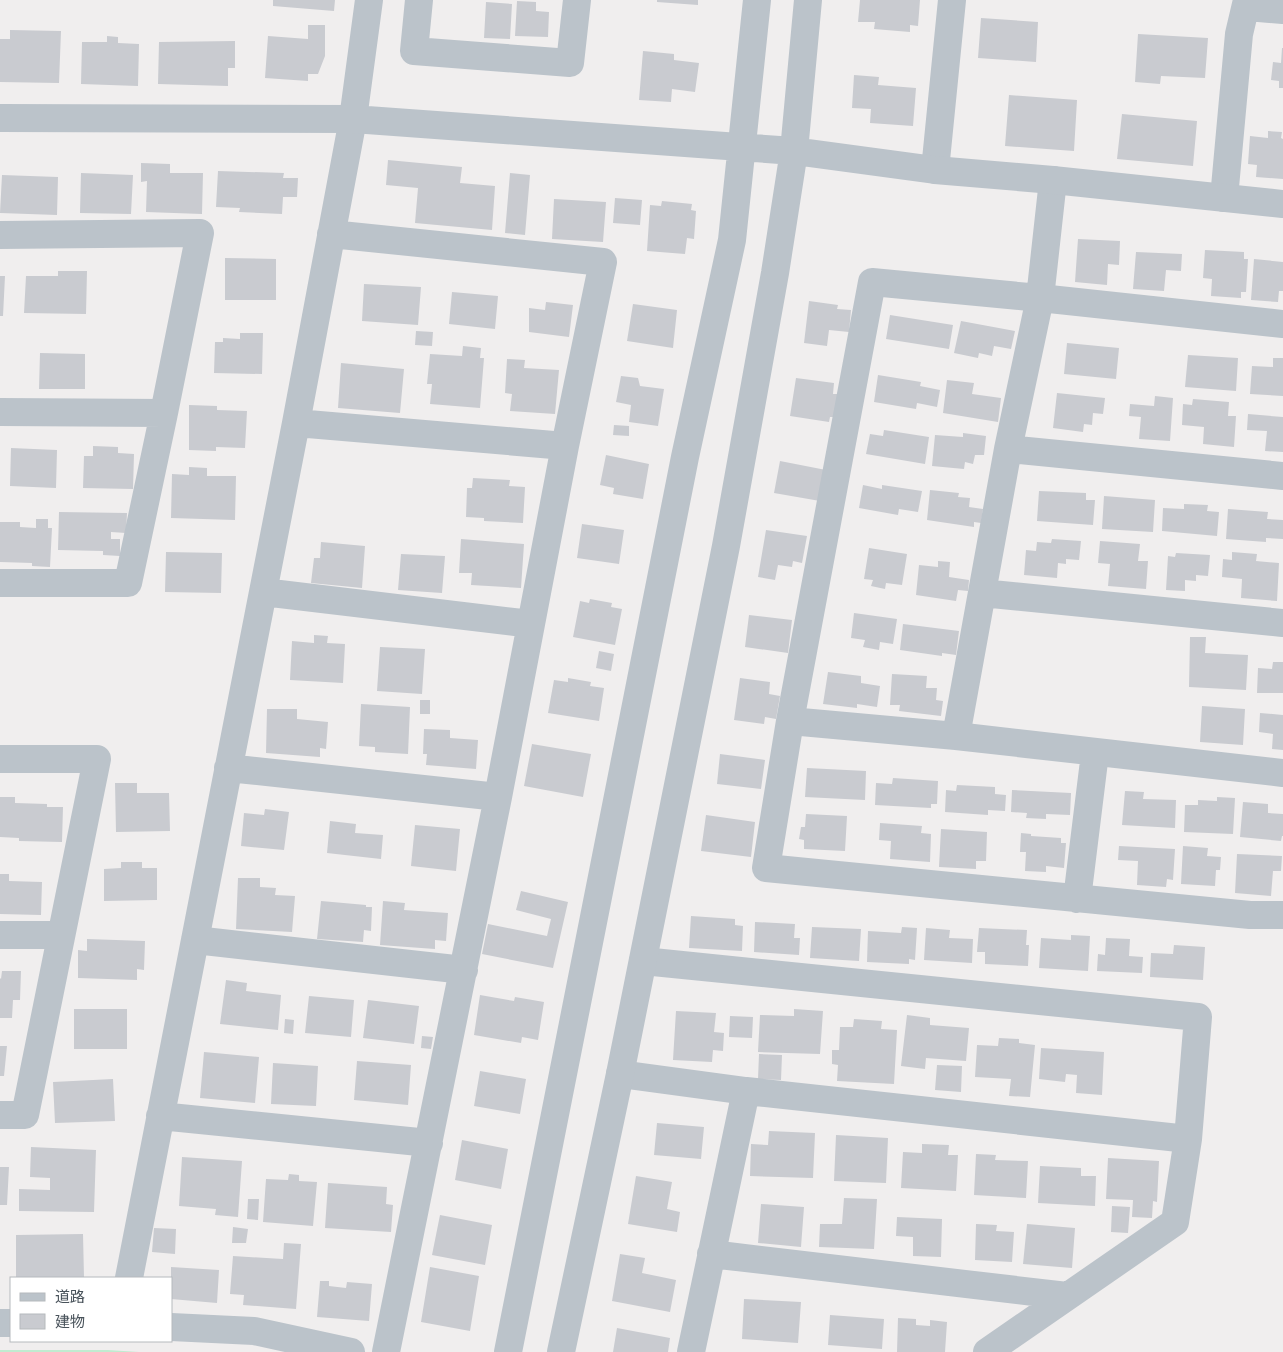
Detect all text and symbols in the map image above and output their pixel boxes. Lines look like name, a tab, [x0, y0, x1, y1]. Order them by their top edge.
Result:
legend	[10, 1277, 172, 1342]
text: 道路	[55, 1287, 85, 1305]
text: 建物	[55, 1312, 85, 1330]

